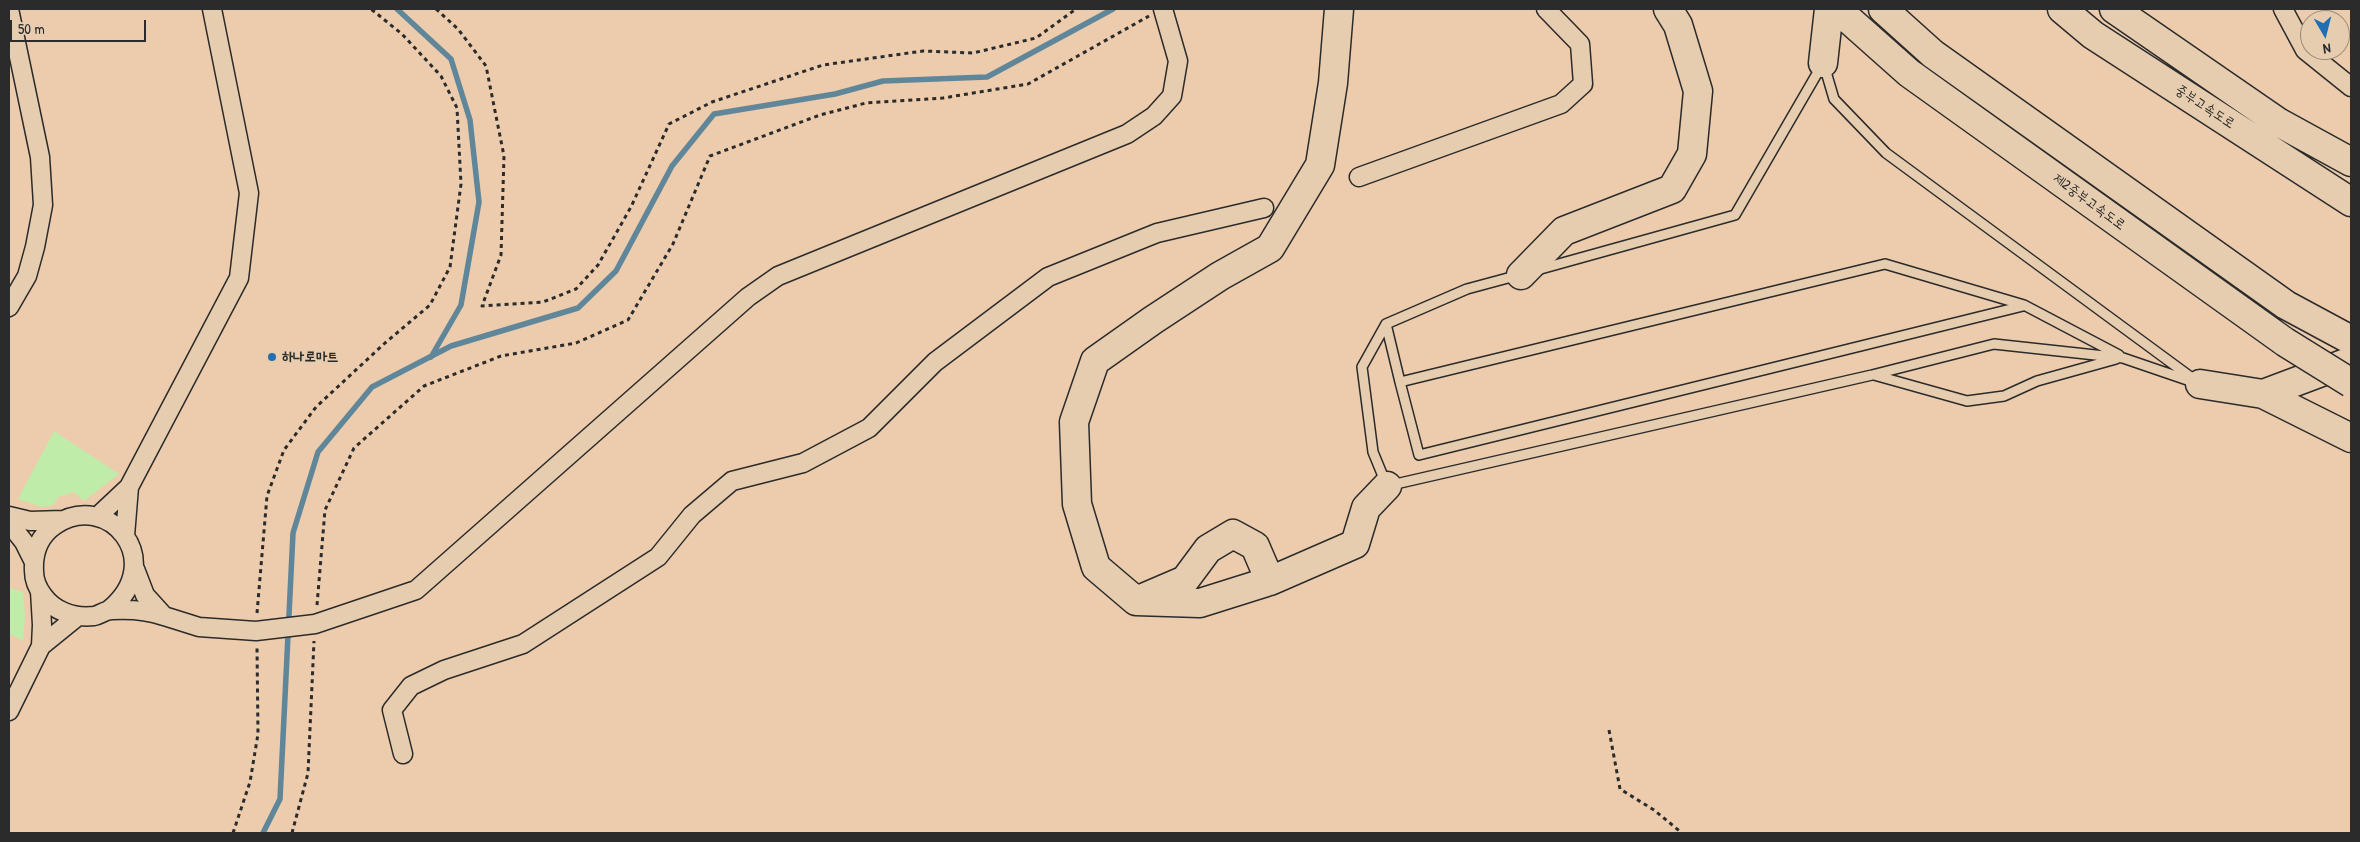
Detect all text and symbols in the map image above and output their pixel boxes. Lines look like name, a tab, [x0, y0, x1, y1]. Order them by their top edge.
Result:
scale bar	[12, 10, 149, 42]
north arrow	[2300, 10, 2350, 60]
text: 50 m	[18, 18, 45, 39]
text: N	[2322, 39, 2332, 59]
street label: 중부고속도로	[2172, 82, 2238, 132]
street label: 제2중부고속도로	[2050, 170, 2128, 234]
place label: 하나로마트	[282, 349, 338, 365]
marker: 하나로마트	[266, 351, 278, 363]

